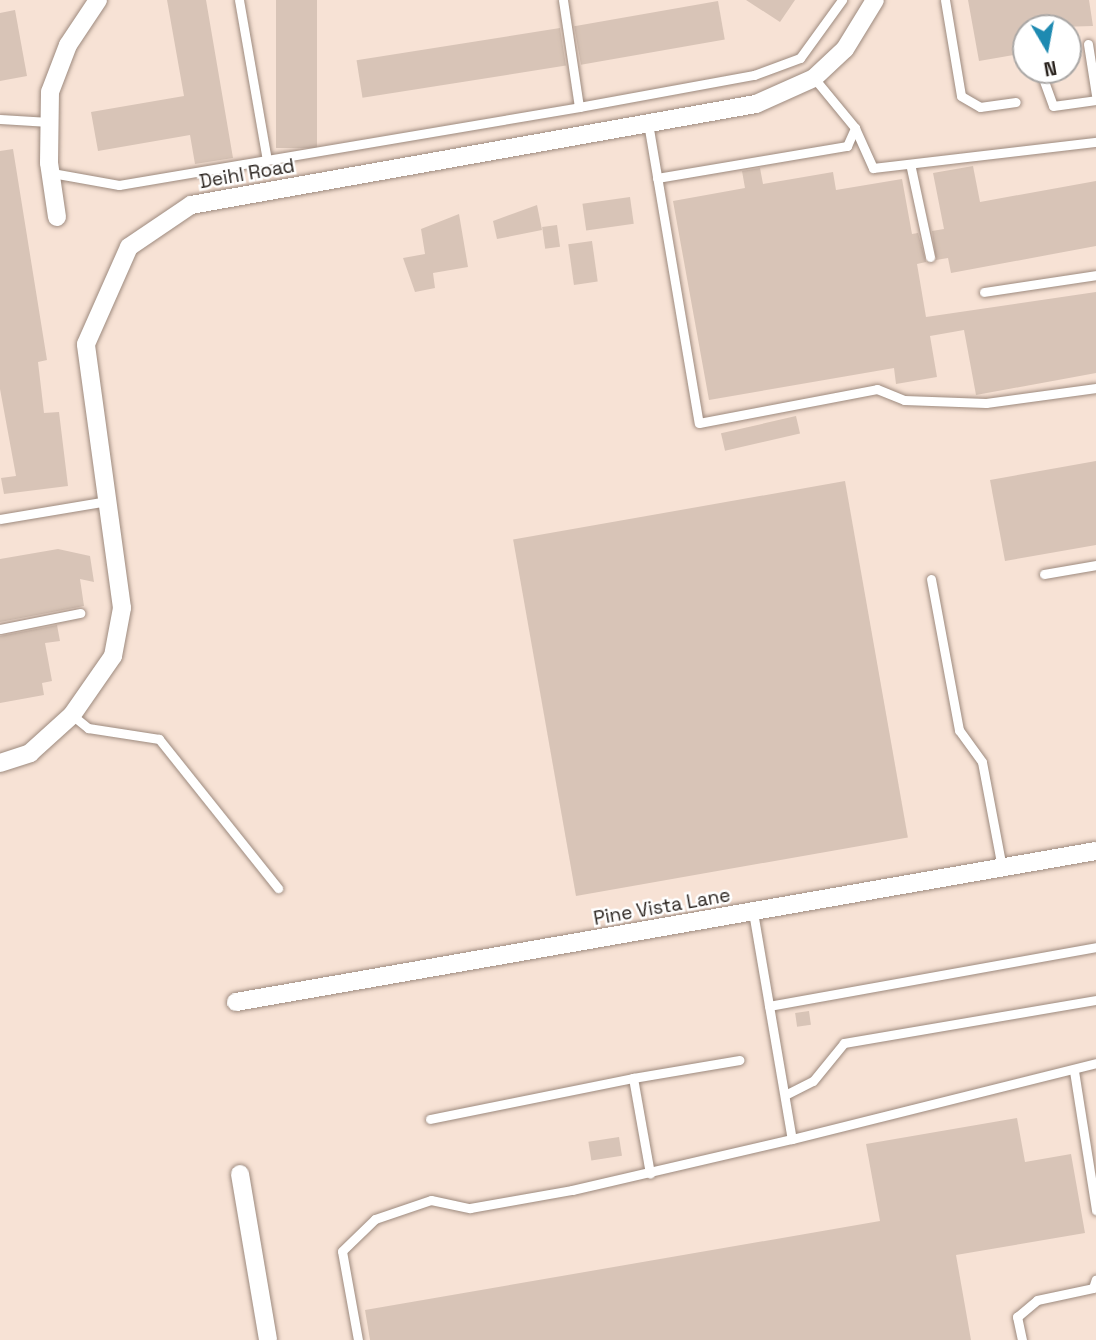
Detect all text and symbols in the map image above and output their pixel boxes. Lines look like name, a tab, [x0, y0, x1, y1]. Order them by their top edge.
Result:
north arrow	[1012, 14, 1082, 84]
text: N	[1042, 55, 1059, 82]
street label: Deihl Road	[198, 154, 296, 194]
street label: Pine Vista Lane	[592, 884, 732, 930]

